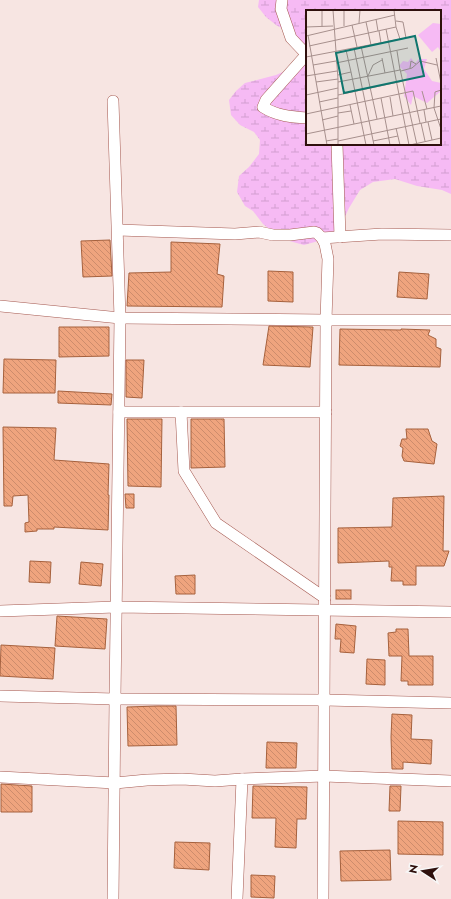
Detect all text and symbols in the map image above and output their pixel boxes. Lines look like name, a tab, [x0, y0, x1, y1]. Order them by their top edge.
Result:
inset map	[306, 10, 441, 145]
north arrow	[403, 851, 443, 891]
text: N	[404, 863, 422, 875]

